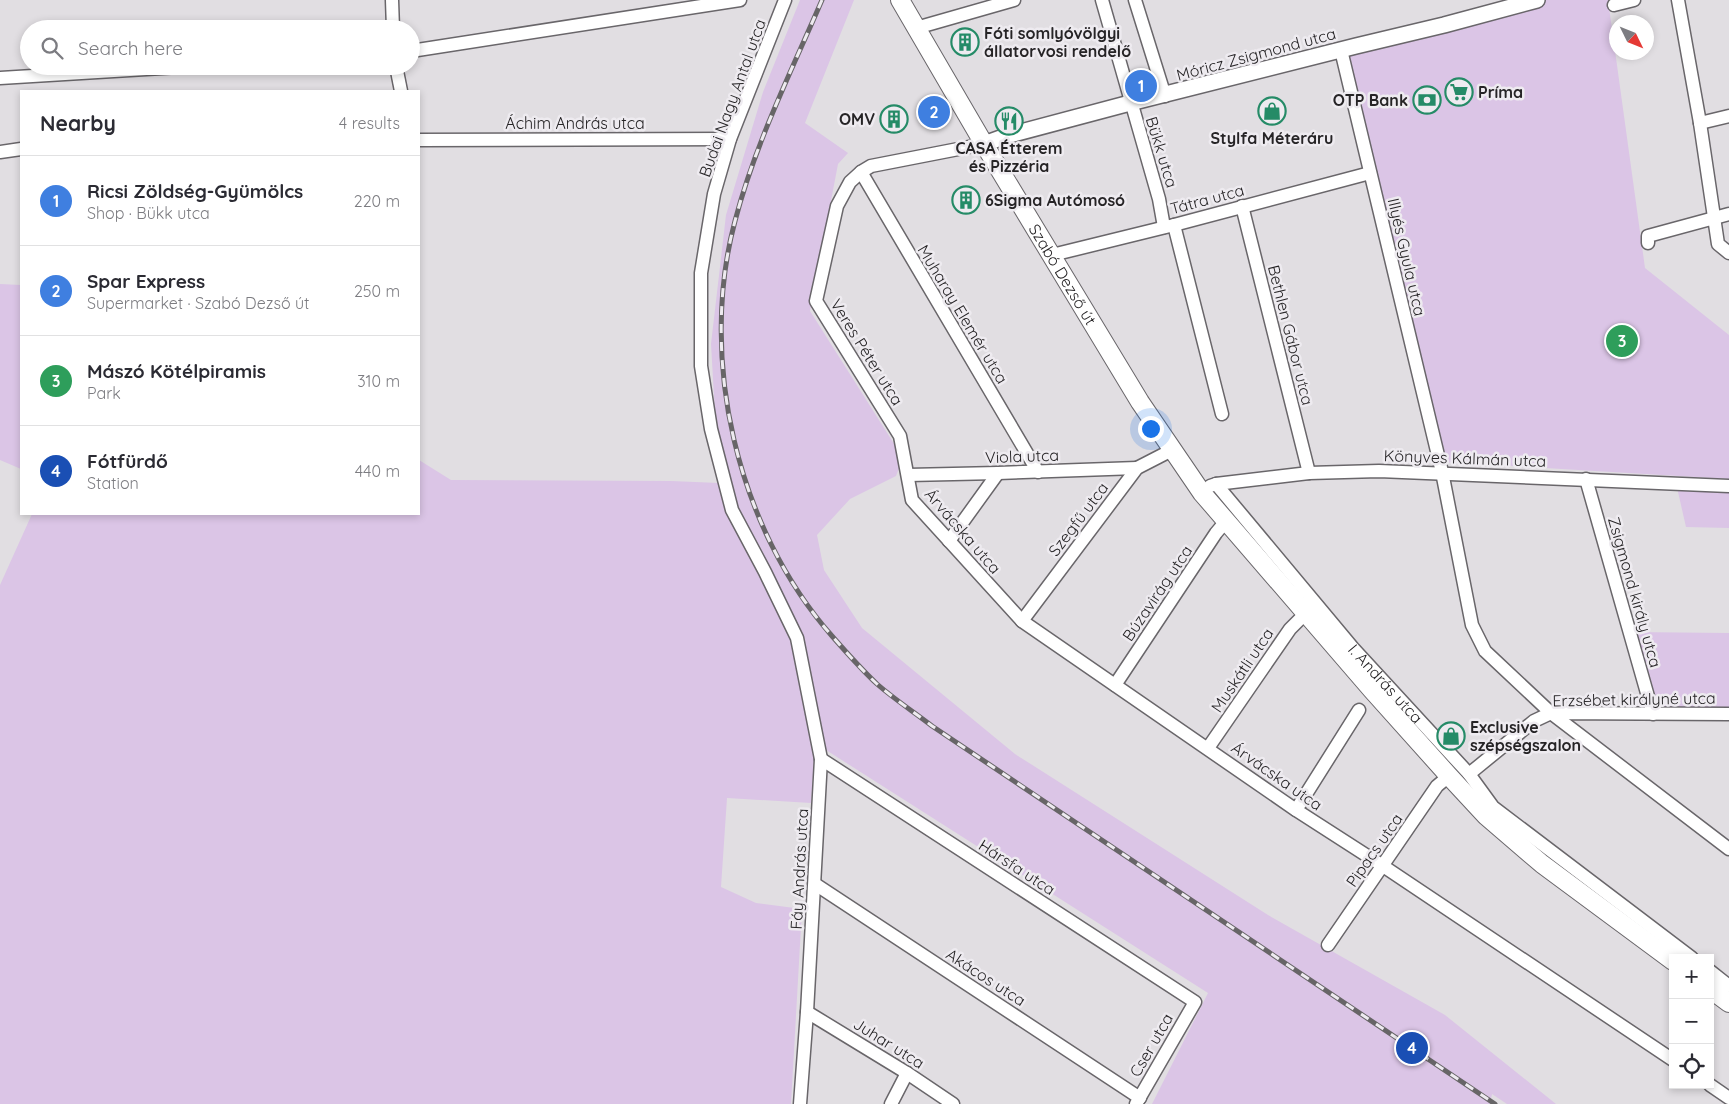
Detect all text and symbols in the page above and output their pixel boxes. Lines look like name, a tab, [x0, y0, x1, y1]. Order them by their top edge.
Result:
north arrow	[1609, 15, 1654, 60]
street label: Budai Nagy Antal utca	[694, 16, 770, 180]
search box	[20, 20, 420, 75]
place label: Fóti somlyóvölgyi állatorvosi rendelő	[984, 23, 1131, 61]
street label: Móricz Zsigmond utca	[1174, 23, 1338, 85]
building icon: Fóti somlyóvölgyi állatorvosi rendelő	[950, 27, 980, 57]
icon: search	[38, 34, 66, 62]
text: Search here	[78, 36, 183, 60]
pin: 1	[1125, 67, 1157, 105]
supermarket icon: Príma	[1444, 77, 1474, 107]
place label: Príma	[1478, 82, 1523, 102]
bank icon: OTP Bank	[1412, 85, 1442, 115]
place label: OTP Bank	[1333, 90, 1408, 110]
pin: 2	[918, 93, 950, 131]
shop icon: Stylfa Méteráru	[1257, 96, 1287, 126]
building icon: OMV	[879, 104, 909, 134]
restaurant icon: CASA Étterem és Pizzéria	[994, 106, 1024, 136]
place label: OMV	[839, 109, 875, 129]
text: Nearby	[40, 110, 116, 136]
text: 4 results	[339, 113, 400, 133]
street label: Áchim András utca	[505, 113, 645, 133]
street label: Bükk utca	[1142, 114, 1182, 190]
place label: Stylfa Méteráru	[1211, 128, 1333, 148]
place label: CASA Étterem és Pizzéria	[956, 138, 1062, 176]
text: Ricsi Zöldség-Gyümölcs	[87, 179, 303, 203]
street label: Tátra utca	[1168, 180, 1246, 218]
building icon: 6Sigma Autómosó	[951, 185, 981, 215]
place label: 6Sigma Autómosó	[985, 190, 1125, 210]
text: 1	[53, 191, 59, 211]
text: 220 m	[354, 191, 400, 211]
street label: Illyés Gyula utca	[1384, 196, 1430, 318]
text: Shop · Bükk utca	[87, 203, 210, 223]
street label: Szabó Dezső út	[1025, 220, 1101, 329]
street label: Muharay Elemér utca	[914, 241, 1012, 387]
street label: Bethlen Gábor utca	[1264, 263, 1318, 407]
text: Spar Express	[87, 269, 205, 293]
text: 2	[51, 281, 61, 301]
text: 250 m	[354, 281, 400, 301]
text: Supermarket · Szabó Dezső út	[87, 293, 309, 313]
street label: Veres Péter utca	[826, 295, 908, 409]
pin: 3	[1606, 322, 1638, 360]
text: Mászó Kötélpiramis	[87, 359, 266, 383]
text: 3	[52, 371, 60, 391]
text: 310 m	[357, 371, 400, 391]
text: Park	[87, 383, 121, 403]
your location	[1138, 416, 1164, 442]
street label: Viola utca	[985, 445, 1059, 467]
street label: Könyves Kálmán utca	[1383, 445, 1547, 471]
text: Fótfürdő	[87, 449, 168, 473]
text: 4	[51, 461, 61, 481]
text: 440 m	[355, 461, 400, 481]
text: Station	[87, 473, 139, 493]
street label: Szegfű utca	[1044, 478, 1112, 560]
street label: Árvácska utca	[921, 484, 1005, 578]
street label: Zsigmond király utca	[1604, 514, 1666, 670]
street label: Búzavirág utca	[1118, 541, 1196, 645]
street label: Muskátli utca	[1206, 624, 1278, 716]
street label: I. András utca	[1344, 640, 1427, 727]
street label: Erzsébet királyné utca	[1552, 688, 1716, 710]
place label: Exclusive szépségszalon	[1470, 717, 1581, 755]
shop icon: Exclusive szépségszalon	[1436, 721, 1466, 751]
street label: Árvácska utca	[1228, 737, 1326, 815]
street label: Fáy András utca	[786, 808, 812, 930]
street label: Pipacs utca	[1341, 809, 1407, 891]
street label: Hársfa utca	[975, 835, 1059, 899]
street label: Akácos utca	[942, 944, 1030, 1010]
map controls	[1669, 954, 1714, 1089]
button: +	[1669, 954, 1714, 999]
button: −	[1669, 999, 1714, 1044]
street label: Cser utca	[1125, 1010, 1177, 1080]
street label: Juhar utca	[850, 1013, 928, 1073]
pin: 4	[1396, 1029, 1428, 1067]
button: locate	[1669, 1044, 1714, 1089]

